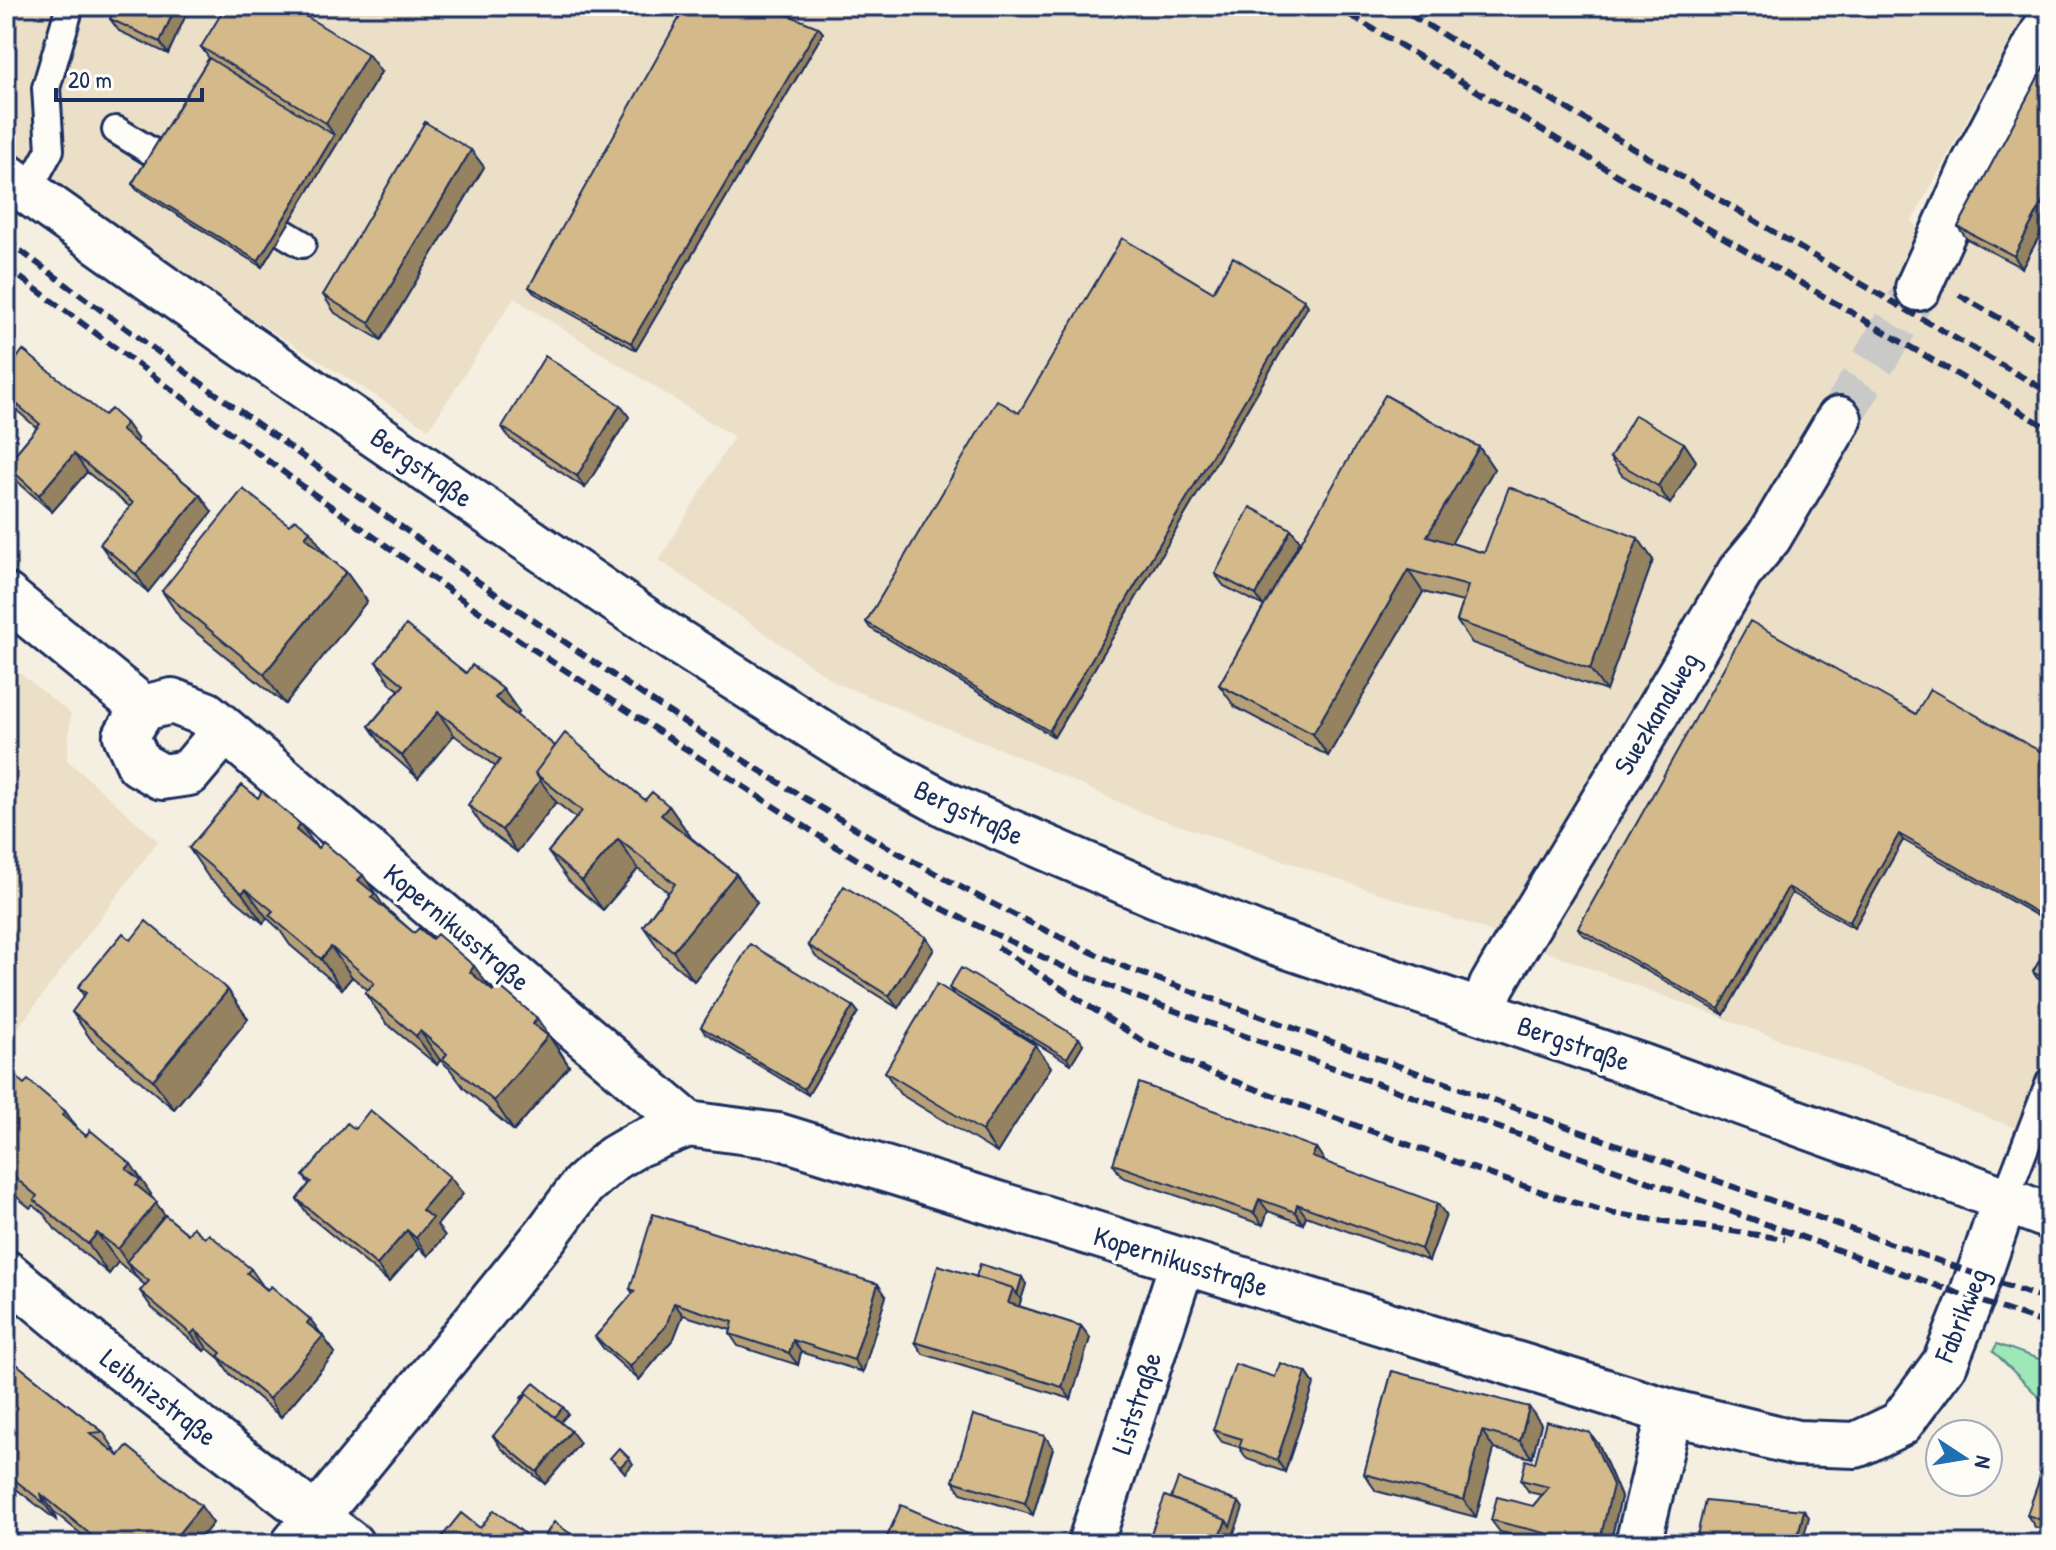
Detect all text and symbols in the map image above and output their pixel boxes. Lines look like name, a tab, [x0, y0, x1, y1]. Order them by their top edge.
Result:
scale bar	[56, 52, 202, 102]
text: 20 m	[68, 63, 112, 95]
street label: Bergstraße	[363, 418, 481, 516]
street label: Suezkanalweg	[1604, 644, 1708, 782]
street label: Bergstraße	[908, 770, 1030, 854]
street label: Kopernikusstraße	[376, 854, 538, 1000]
street label: Bergstraße	[1513, 1006, 1635, 1080]
street label: Kopernikusstraße	[1089, 1216, 1273, 1306]
street label: Fabrikweg	[1925, 1262, 1997, 1369]
street label: Leibnizstraße	[93, 1339, 225, 1455]
street label: Liststraße	[1102, 1347, 1170, 1459]
north arrow	[1924, 1418, 2004, 1498]
text: N	[1968, 1453, 1999, 1471]

